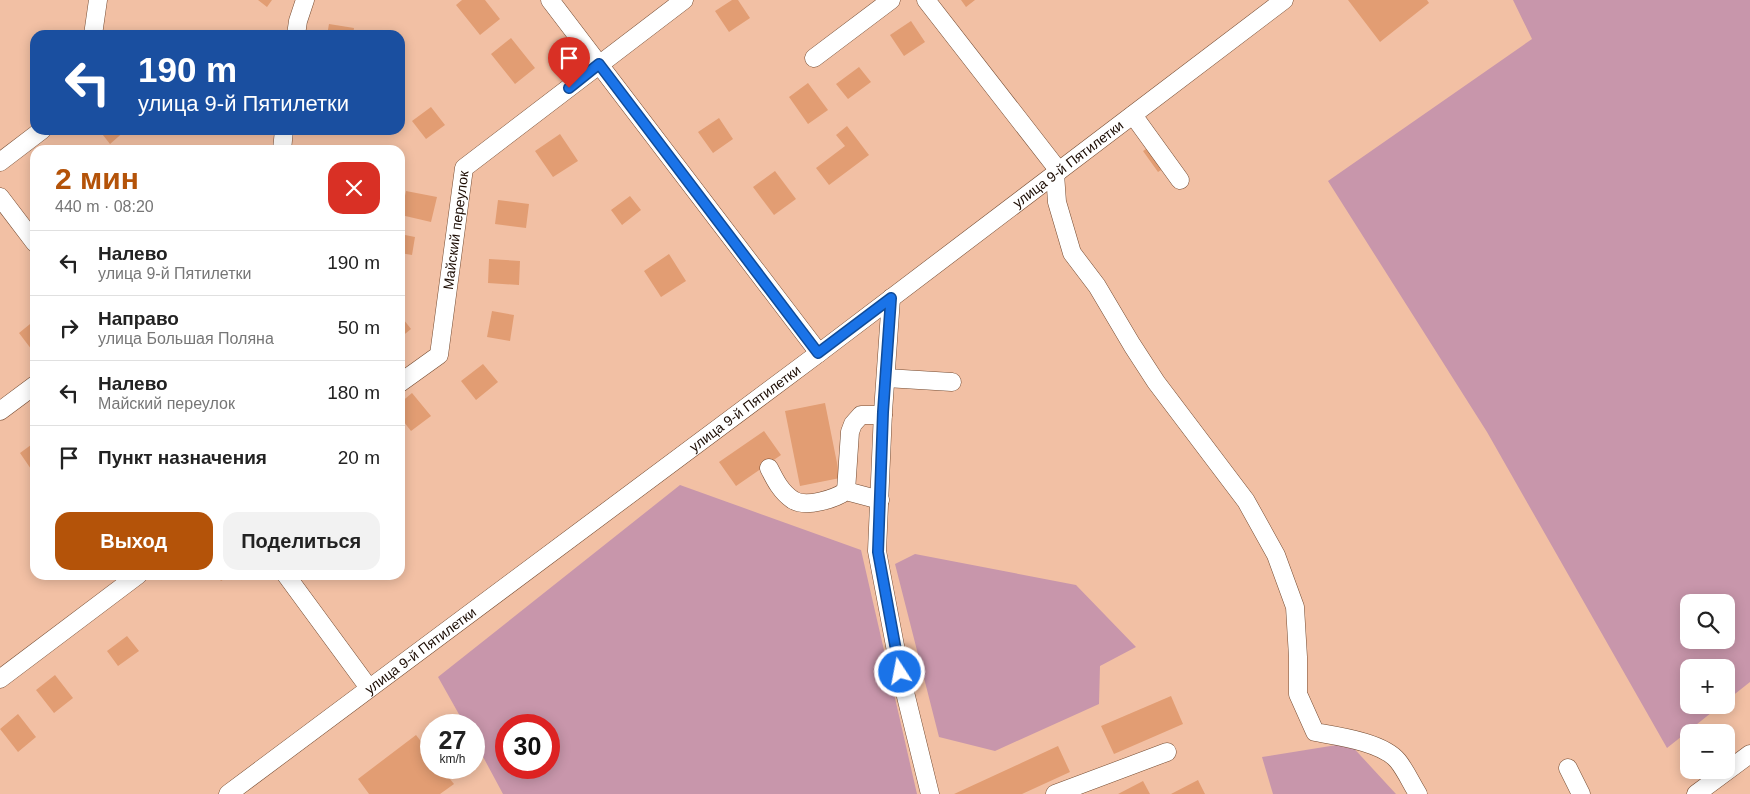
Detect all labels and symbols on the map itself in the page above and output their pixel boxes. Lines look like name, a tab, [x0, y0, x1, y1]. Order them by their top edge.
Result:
pin	[548, 37, 590, 88]
street label: улица 9-й Пятилетки	[1010, 117, 1126, 211]
street label: Майский переулок	[440, 169, 472, 291]
street label: улица 9-й Пятилетки	[686, 362, 804, 455]
street label: улица 9-й Пятилетки	[362, 604, 479, 697]
position arrow	[873, 645, 925, 697]
speed limit sign: 30	[495, 714, 560, 779]

